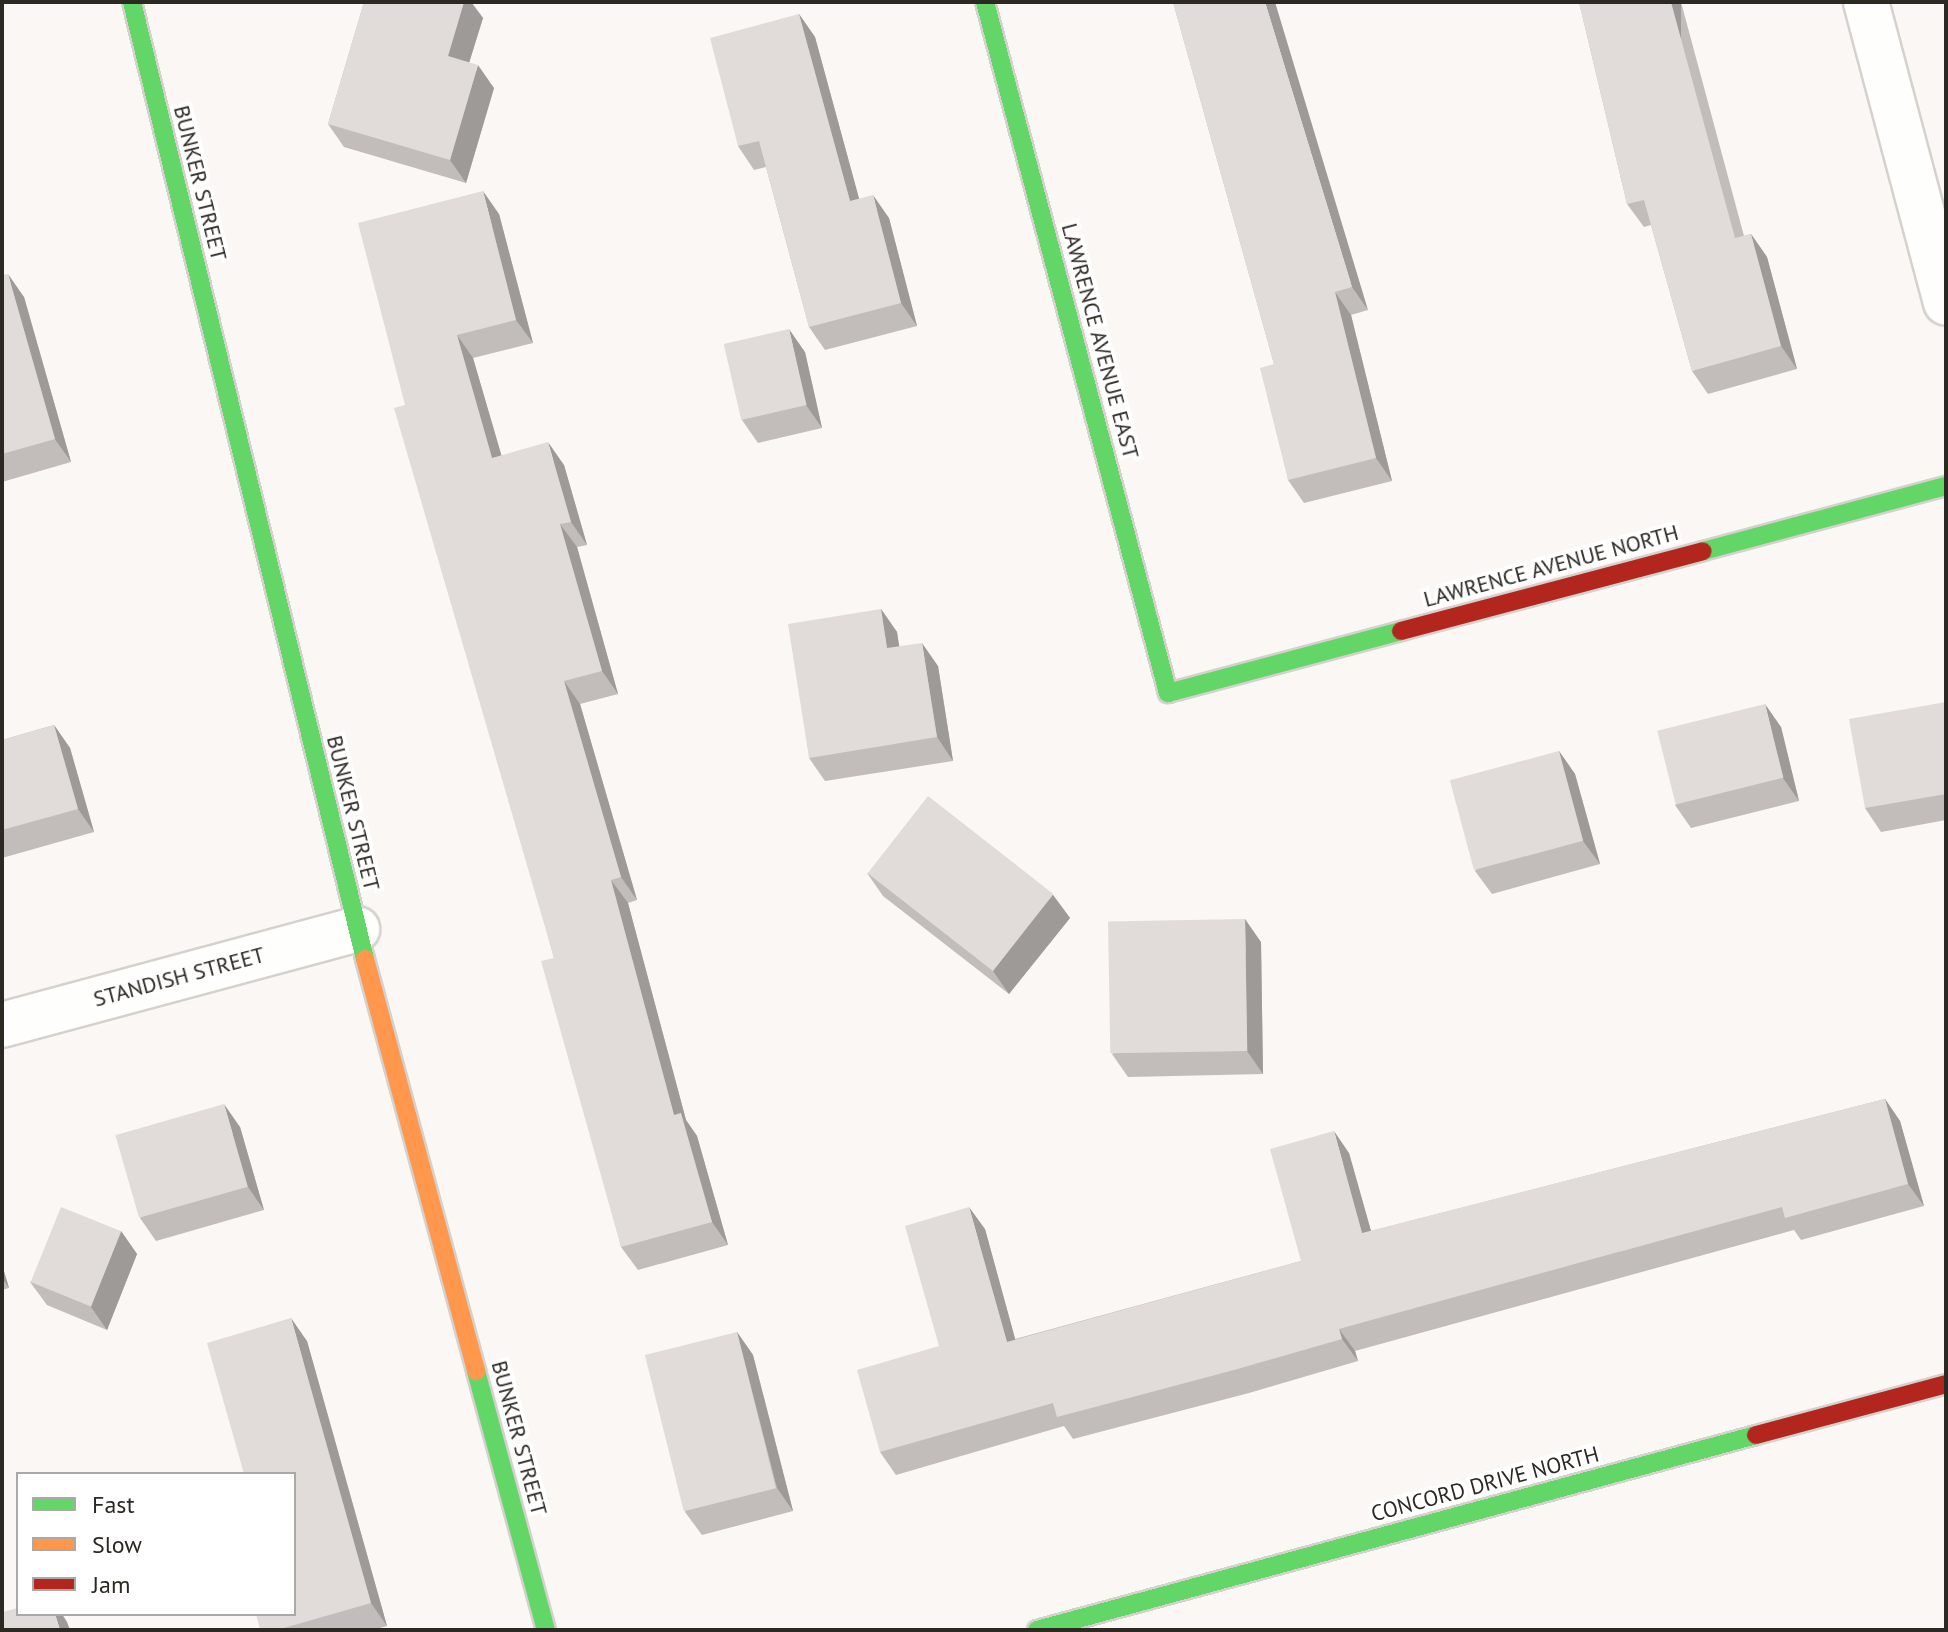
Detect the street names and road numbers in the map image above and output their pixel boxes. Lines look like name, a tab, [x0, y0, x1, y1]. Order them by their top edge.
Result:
street label: BUNKER STREET	[168, 103, 232, 263]
street label: LAWRENCE AVENUE EAST	[1056, 220, 1144, 462]
street label: LAWRENCE AVENUE NORTH	[1420, 519, 1682, 613]
street label: BUNKER STREET	[321, 733, 385, 893]
street label: STANDISH STREET	[91, 941, 267, 1013]
street label: BUNKER STREET	[486, 1358, 552, 1518]
street label: CONCORD DRIVE NORTH	[1368, 1441, 1602, 1527]

